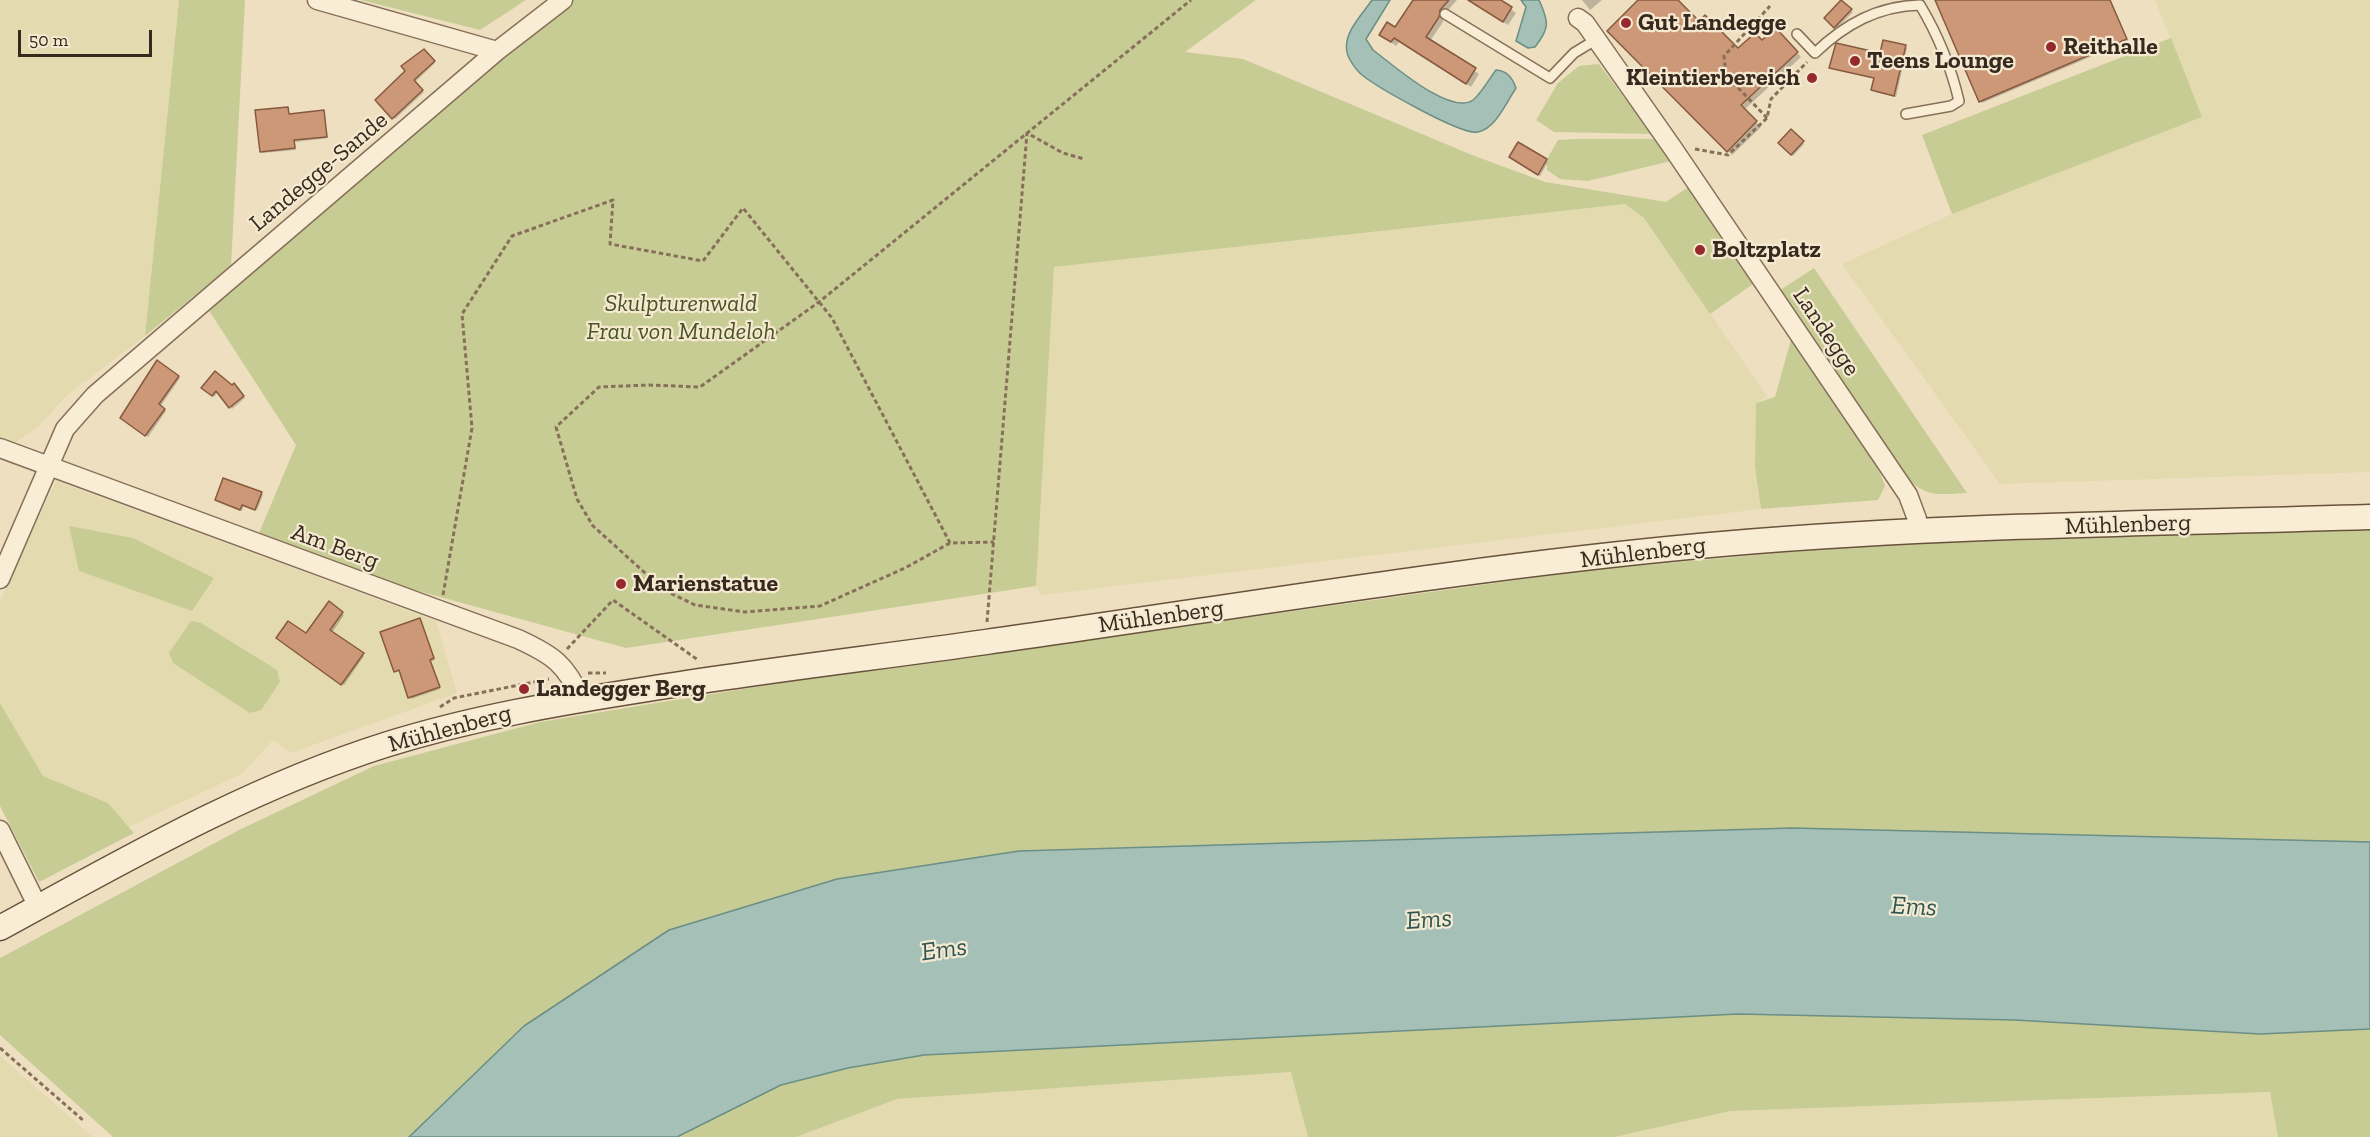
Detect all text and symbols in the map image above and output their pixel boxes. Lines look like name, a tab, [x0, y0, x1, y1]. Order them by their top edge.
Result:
place label: Gut Landegge	[1638, 9, 1786, 37]
marker: Gut Landegge	[1619, 16, 1633, 30]
scale bar	[21, 18, 154, 56]
text: 50 m	[29, 29, 68, 51]
place label: Reithalle	[2063, 33, 2158, 61]
marker: Reithalle	[2044, 40, 2058, 54]
place label: Teens Lounge	[1867, 47, 2014, 75]
marker: Teens Lounge	[1848, 54, 1862, 68]
place label: Kleintierbereich	[1626, 64, 1800, 92]
marker: Kleintierbereich	[1805, 71, 1819, 85]
street label: Landegge-Sande	[244, 106, 394, 238]
place label: Boltzplatz	[1712, 236, 1821, 264]
marker: Boltzplatz	[1693, 243, 1707, 257]
street label: Landegge	[1786, 282, 1866, 382]
park label: Skulpturenwald Frau von Mundeloh	[586, 290, 776, 346]
street label: Mühlenberg	[2064, 508, 2192, 542]
street label: Am Berg	[287, 518, 383, 576]
street label: Mühlenberg	[1579, 531, 1707, 575]
place label: Marienstatue	[633, 570, 778, 598]
marker: Marienstatue	[614, 577, 628, 591]
street label: Mühlenberg	[1096, 594, 1226, 640]
place label: Landegger Berg	[536, 675, 706, 703]
marker: Landegger Berg	[517, 682, 531, 696]
street label: Mühlenberg	[385, 699, 515, 759]
water label: Ems	[1890, 890, 1938, 924]
water label: Ems	[1405, 903, 1453, 937]
water label: Ems	[919, 931, 969, 969]

